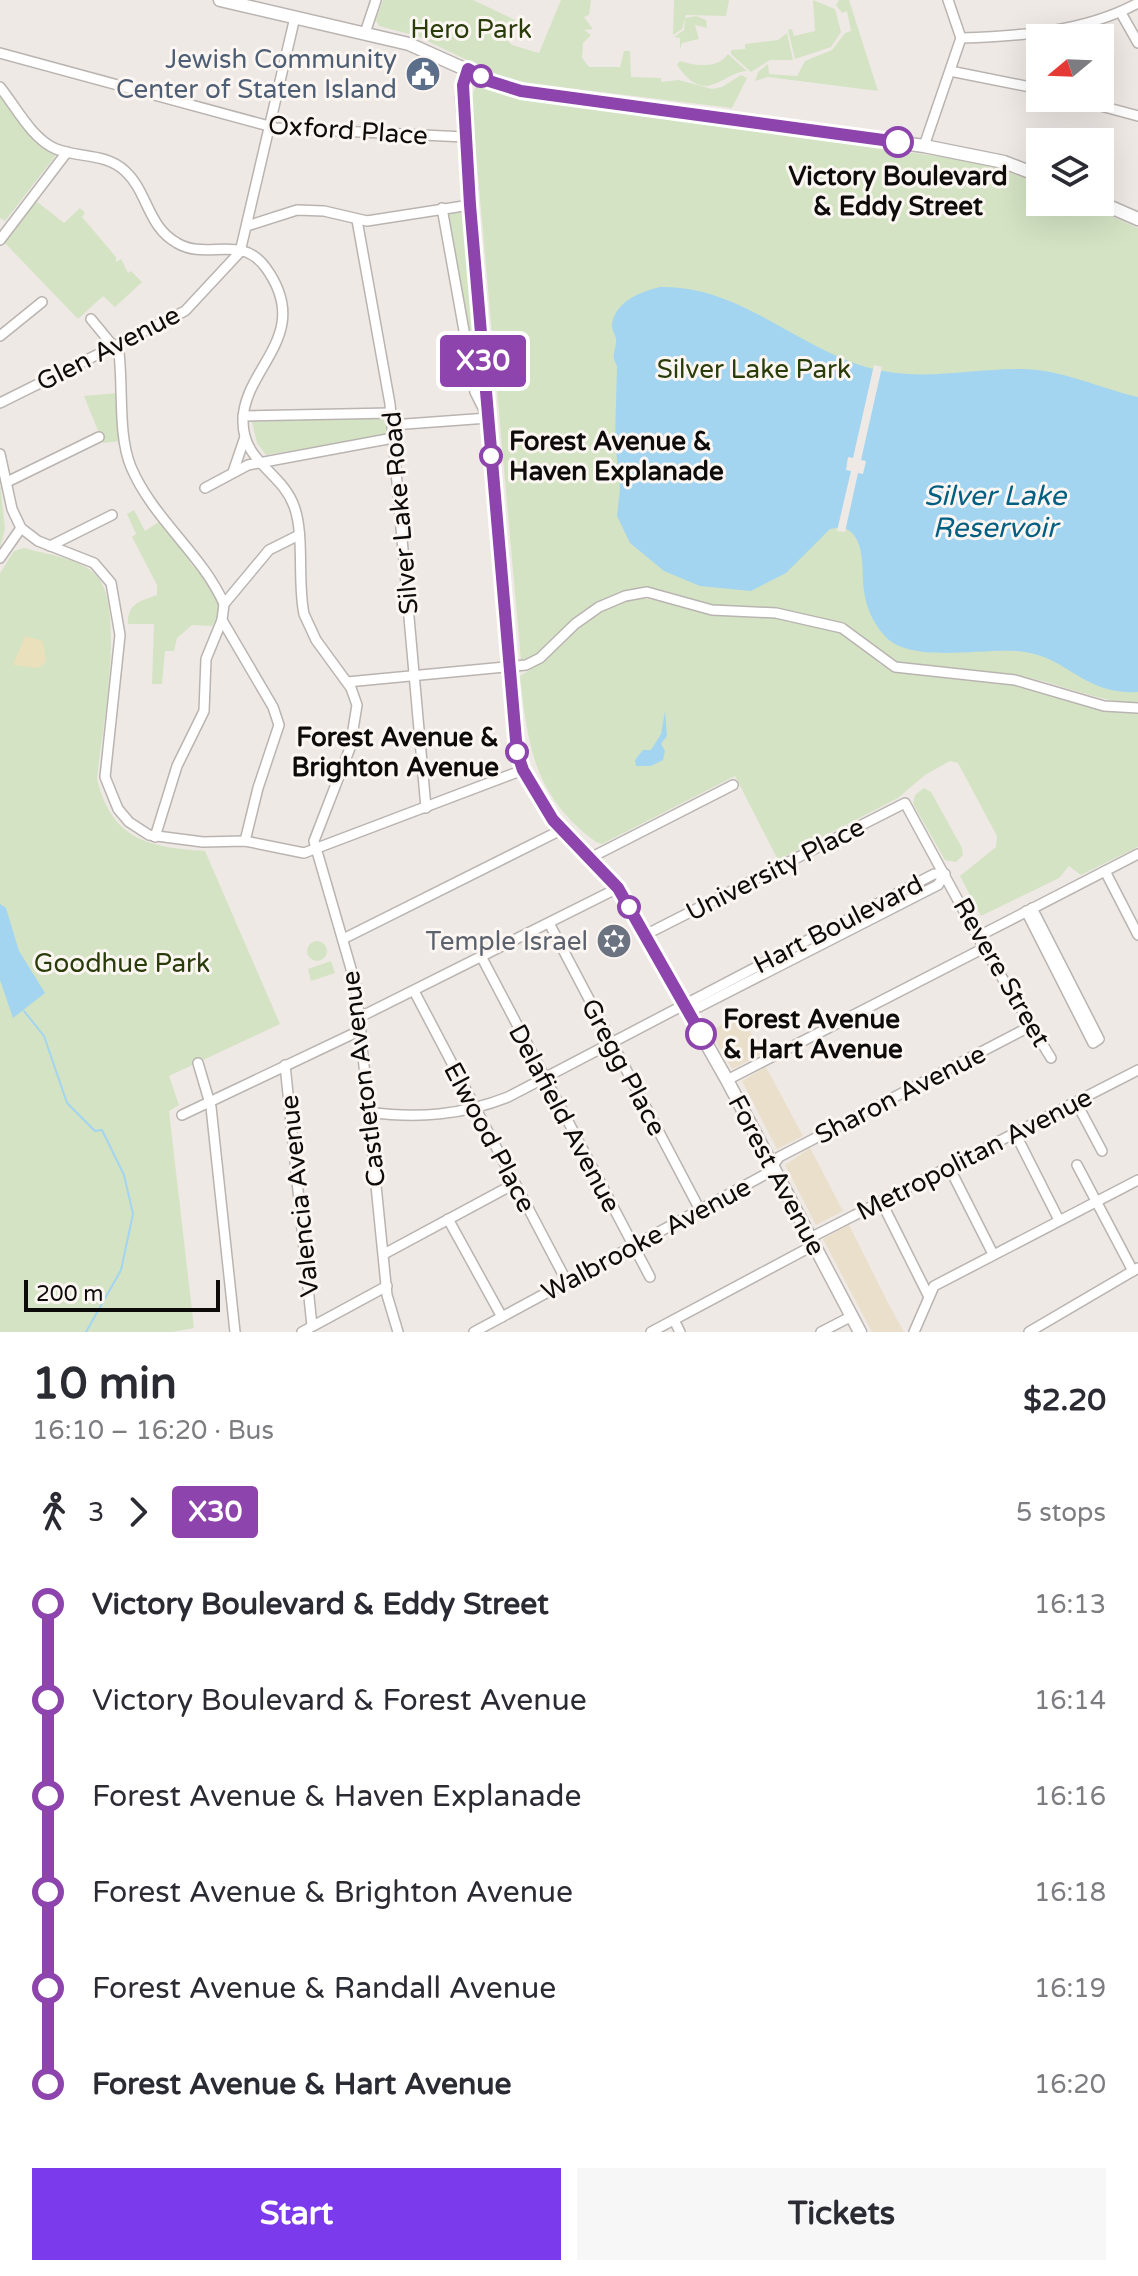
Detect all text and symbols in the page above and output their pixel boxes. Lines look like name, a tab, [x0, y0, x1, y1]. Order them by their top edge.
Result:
park label: Hero Park	[410, 14, 532, 45]
north arrow	[1026, 24, 1114, 112]
map controls	[1026, 24, 1114, 216]
place label: Jewish Community Center of Staten Island	[116, 44, 397, 105]
public building icon: Jewish Community Center of Staten Island	[404, 55, 442, 93]
unlabelled marker	[470, 65, 492, 87]
street label: Oxford Place	[267, 109, 429, 152]
marker: Victory Boulevard & Eddy Street	[883, 127, 913, 157]
button: layers	[1026, 128, 1114, 216]
place label: Victory Boulevard & Eddy Street	[788, 161, 1008, 222]
street label: Glen Avenue	[31, 299, 185, 398]
line badge: X30	[437, 335, 529, 387]
text: X30	[456, 344, 510, 378]
park label: Silver Lake Park	[657, 354, 851, 385]
street label: Silver Lake Road	[376, 410, 425, 616]
place label: Forest Avenue & Haven Explanade	[509, 426, 724, 487]
marker: Forest Avenue & Haven Explanade	[480, 445, 502, 467]
water label: Silver Lake Reservoir	[924, 479, 1068, 545]
place label: Forest Avenue & Brighton Avenue	[292, 722, 499, 783]
marker: Forest Avenue & Brighton Avenue	[506, 741, 528, 763]
street label: University Place	[681, 811, 870, 928]
street label: Hart Boulevard	[748, 868, 928, 980]
street label: Revere Street	[946, 892, 1057, 1052]
unlabelled marker	[618, 896, 640, 918]
synagogue icon: Temple Israel	[595, 922, 633, 960]
place label: Temple Israel	[426, 926, 588, 957]
park label: Goodhue Park	[34, 948, 210, 979]
street label: Castleton Avenue	[335, 969, 392, 1189]
street label: Gregg Place	[575, 994, 673, 1141]
place label: Forest Avenue & Hart Avenue	[723, 1004, 903, 1065]
street label: Delafield Avenue	[502, 1019, 627, 1218]
marker: Forest Avenue & Hart Avenue	[686, 1019, 716, 1049]
street label: Sharon Avenue	[810, 1038, 991, 1151]
street label: Elwood Place	[437, 1057, 542, 1217]
street label: Metropolitan Avenue	[851, 1082, 1097, 1227]
street label: Forest Avenue	[721, 1090, 832, 1261]
street label: Valencia Avenue	[273, 1093, 326, 1299]
street label: Walbrooke Avenue	[536, 1171, 756, 1308]
scale bar	[24, 1276, 220, 1312]
text: 200 m	[36, 1281, 103, 1307]
text: 10 min	[32, 1358, 177, 1411]
text: $2.20	[1023, 1382, 1106, 1419]
text: 16:10 – 16:20 · Bus	[32, 1415, 274, 1446]
icon: walk	[32, 1490, 76, 1534]
icon: forward	[116, 1490, 160, 1534]
text: X30	[188, 1495, 242, 1529]
text: 3	[88, 1497, 104, 1528]
text: 5 stops	[1016, 1497, 1106, 1528]
text: Victory Boulevard & Eddy Street	[92, 1586, 549, 1623]
text: 16:13	[1034, 1589, 1106, 1620]
text: Victory Boulevard & Forest Avenue	[92, 1682, 587, 1719]
text: 16:14	[1034, 1685, 1106, 1716]
text: Forest Avenue & Haven Explanade	[92, 1778, 581, 1815]
text: 16:16	[1034, 1781, 1106, 1812]
text: Forest Avenue & Brighton Avenue	[92, 1874, 573, 1911]
text: 16:18	[1034, 1877, 1106, 1908]
text: Forest Avenue & Randall Avenue	[92, 1970, 556, 2007]
text: 16:19	[1034, 1973, 1106, 2004]
text: Forest Avenue & Hart Avenue	[92, 2066, 511, 2103]
text: 16:20	[1034, 2069, 1106, 2100]
button: Start	[32, 2168, 561, 2260]
button: Tickets	[577, 2168, 1106, 2260]

